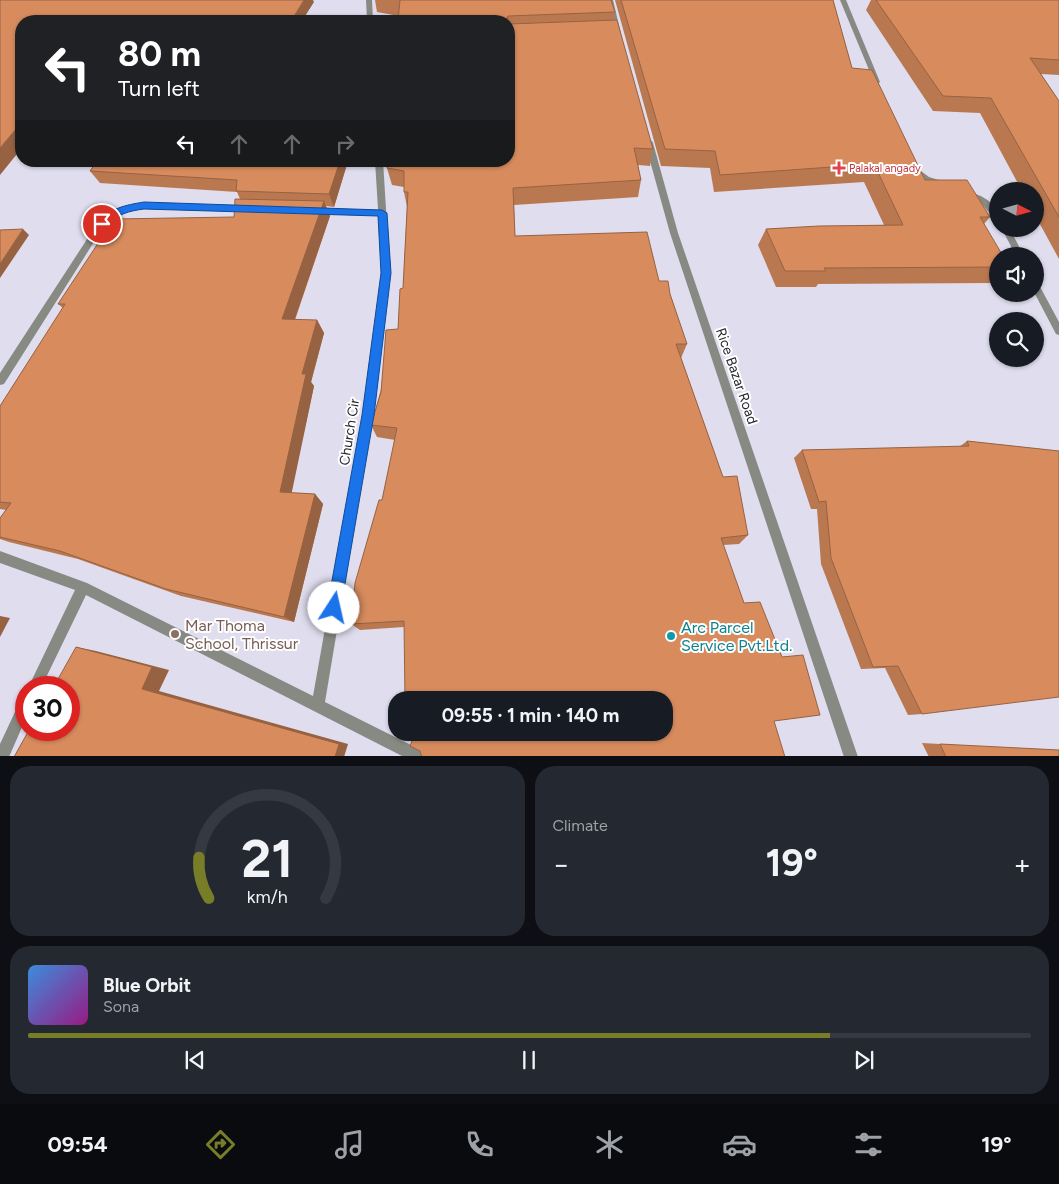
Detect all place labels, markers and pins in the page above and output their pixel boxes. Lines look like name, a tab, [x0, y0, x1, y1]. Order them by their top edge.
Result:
marker: Palakal angady	[833, 162, 845, 174]
place label: Palakal angady	[849, 162, 921, 175]
pin	[81, 203, 123, 245]
place label: Mar Thoma School, Thrissur	[185, 616, 299, 653]
place label: Arc Parcel Service Pvt.Ltd.	[681, 618, 792, 655]
marker: Mar Thoma School, Thrissur	[169, 628, 181, 640]
marker: Arc Parcel Service Pvt.Ltd.	[665, 630, 677, 642]

